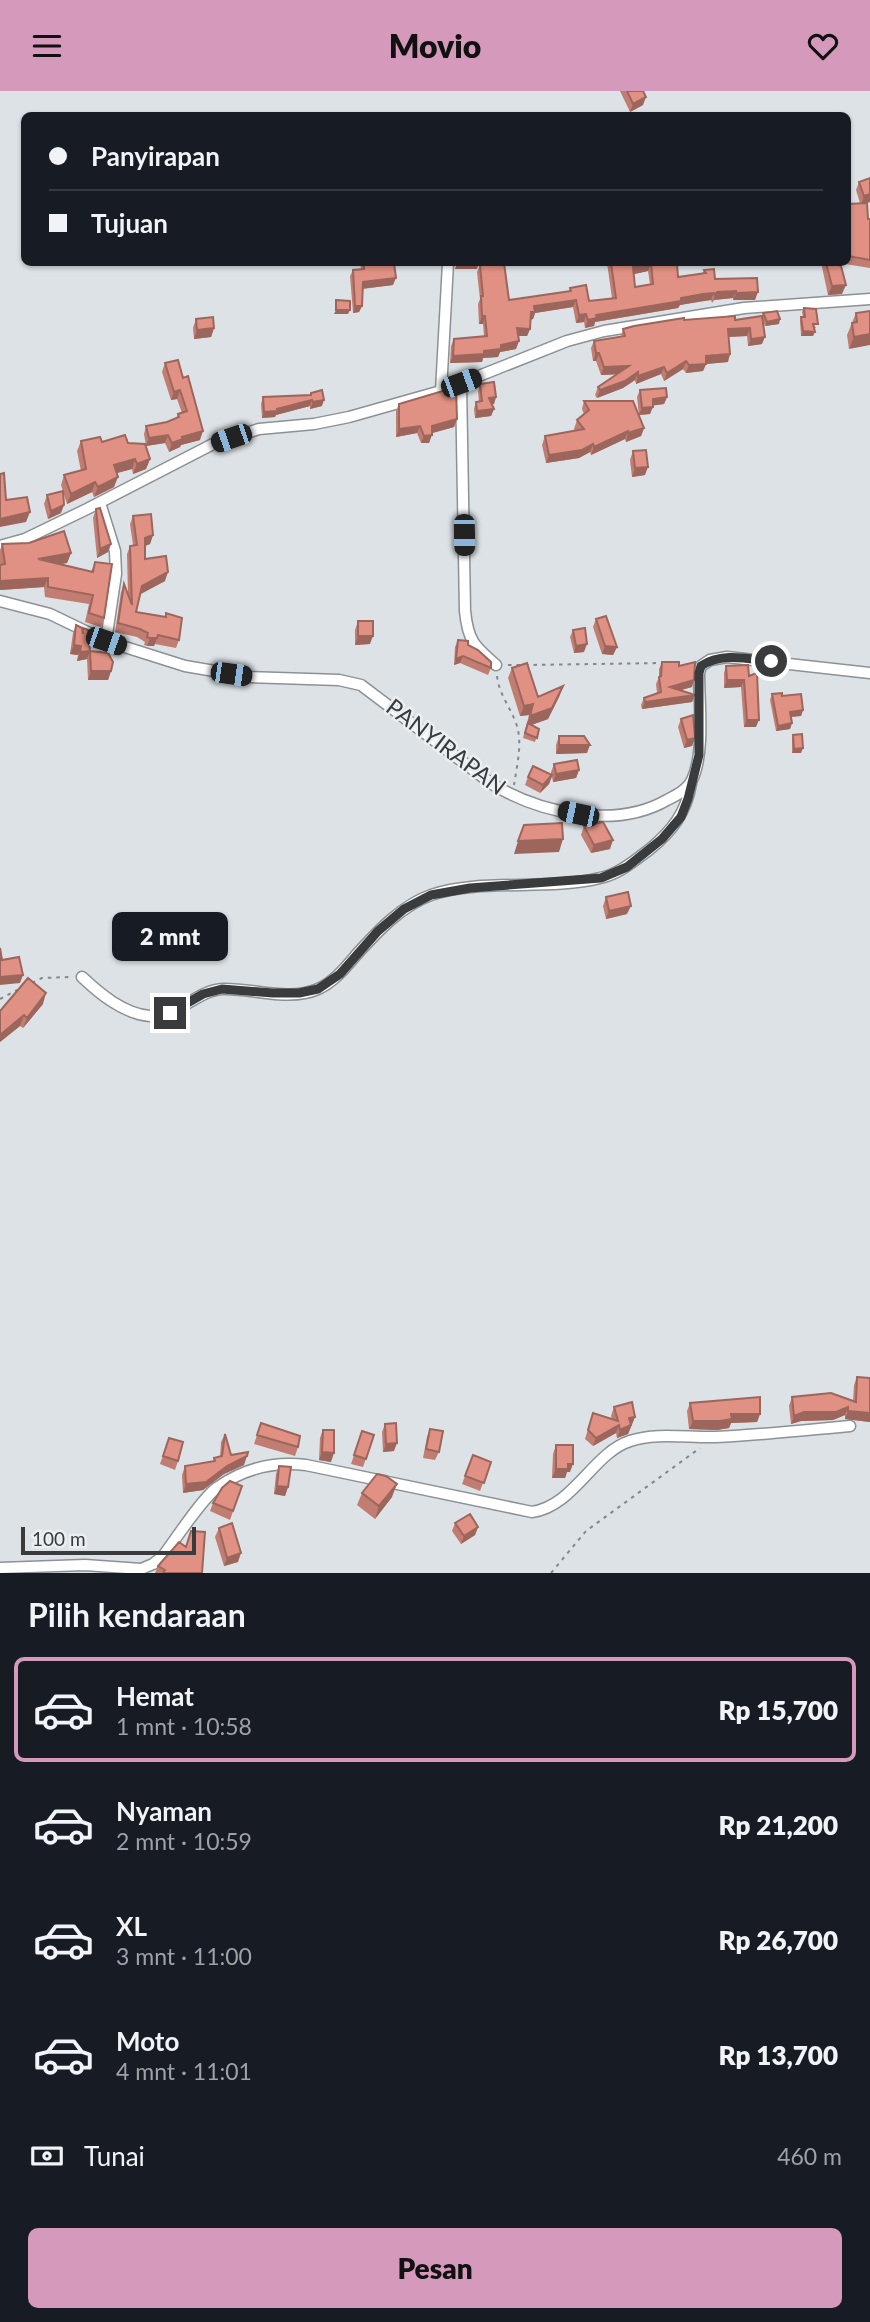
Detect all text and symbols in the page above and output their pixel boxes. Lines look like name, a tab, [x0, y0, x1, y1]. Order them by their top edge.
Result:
text: Movio	[389, 26, 481, 65]
icon: menu	[28, 27, 66, 65]
icon: heart	[804, 27, 842, 65]
text: Panyirapan	[91, 140, 220, 172]
text: Tujuan	[91, 207, 168, 239]
car	[438, 366, 485, 400]
car	[208, 421, 255, 455]
car	[454, 514, 475, 556]
car	[83, 624, 130, 658]
route start	[755, 645, 787, 677]
car	[209, 661, 254, 687]
street label: PANYIRAPAN	[381, 692, 512, 800]
car	[556, 799, 601, 829]
callout: 2 mnt	[112, 911, 228, 961]
text: 2 mnt	[140, 922, 200, 950]
route end	[154, 997, 186, 1029]
scale bar	[21, 1524, 196, 1556]
text: 100 m	[32, 1527, 86, 1550]
text: Pilih kendaraan	[28, 1595, 246, 1634]
icon: car	[32, 1678, 95, 1741]
text: Hemat	[116, 1680, 194, 1712]
text: Rp 15,700	[718, 1694, 838, 1726]
text: 1 mnt · 10:58	[116, 1712, 252, 1740]
icon: car	[32, 1793, 95, 1856]
text: Nyaman	[116, 1795, 212, 1827]
text: Rp 21,200	[718, 1809, 838, 1841]
text: 2 mnt · 10:59	[116, 1827, 252, 1855]
icon: car	[32, 1908, 95, 1971]
text: XL	[116, 1910, 147, 1942]
text: Rp 26,700	[718, 1924, 838, 1956]
text: 3 mnt · 11:00	[116, 1942, 252, 1970]
icon: car	[32, 2023, 95, 2086]
text: Moto	[116, 2025, 179, 2057]
text: Rp 13,700	[718, 2039, 838, 2071]
text: 4 mnt · 11:01	[116, 2057, 252, 2085]
icon: cash	[28, 2137, 66, 2175]
text: Tunai	[84, 2140, 145, 2172]
text: 460 m	[777, 2142, 842, 2170]
button: Pesan	[28, 2228, 842, 2308]

